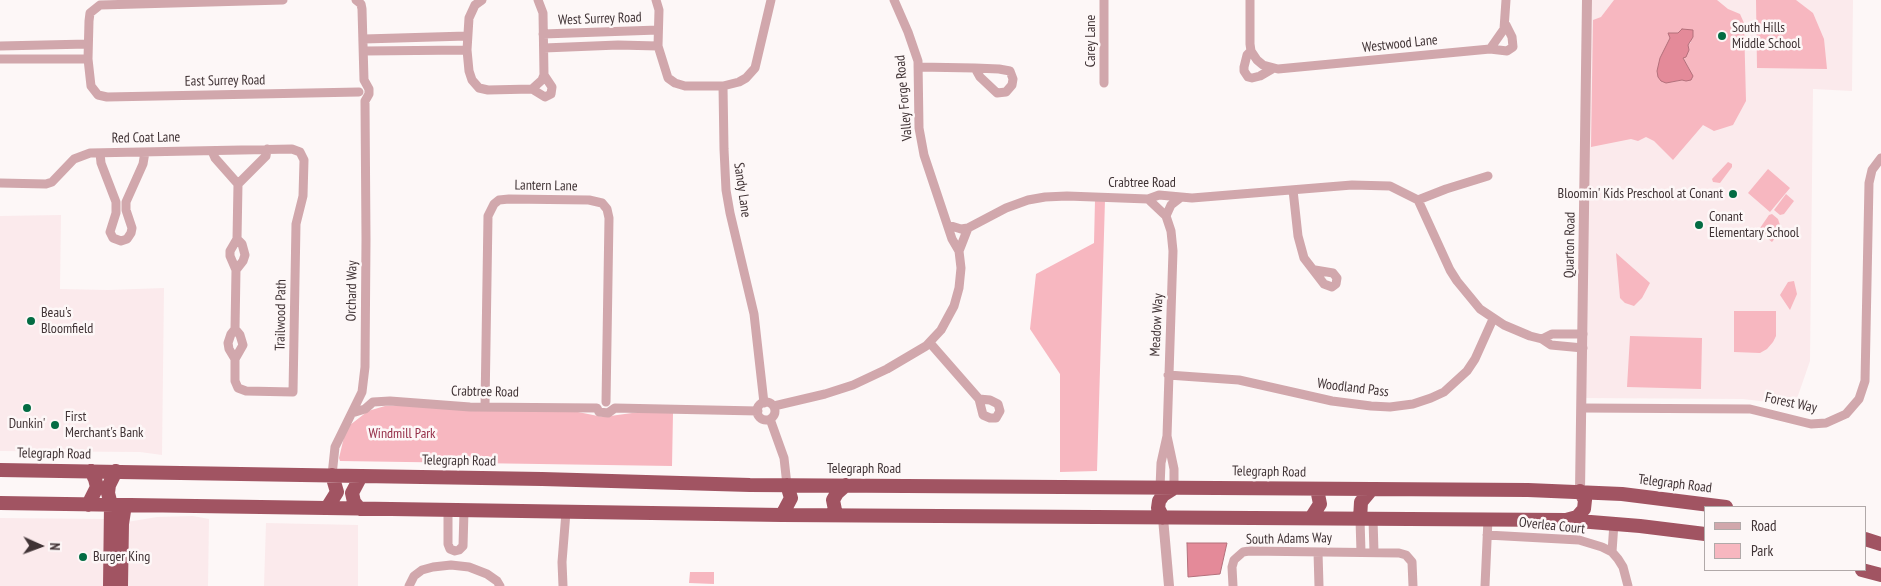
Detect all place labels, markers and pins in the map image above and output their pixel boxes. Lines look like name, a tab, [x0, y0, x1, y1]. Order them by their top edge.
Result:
place label: South Hills Middle School	[1732, 20, 1801, 52]
marker: South Hills Middle School	[1716, 30, 1728, 42]
place label: Bloomin' Kids Preschool at Conant	[1558, 186, 1723, 202]
marker: Bloomin' Kids Preschool at Conant	[1727, 188, 1739, 200]
place label: Conant Elementary School	[1709, 209, 1799, 242]
marker: Conant Elementary School	[1693, 219, 1705, 231]
place label: Beau's Bloomfield	[41, 305, 93, 338]
marker: Beau's Bloomfield	[25, 315, 37, 327]
marker: Dunkin'	[21, 402, 33, 414]
place label: First Merchant's Bank	[65, 409, 144, 442]
place label: Dunkin'	[9, 416, 45, 432]
marker: First Merchant's Bank	[49, 419, 61, 431]
place label: Burger King	[93, 549, 150, 565]
marker: Burger King	[77, 551, 89, 563]

